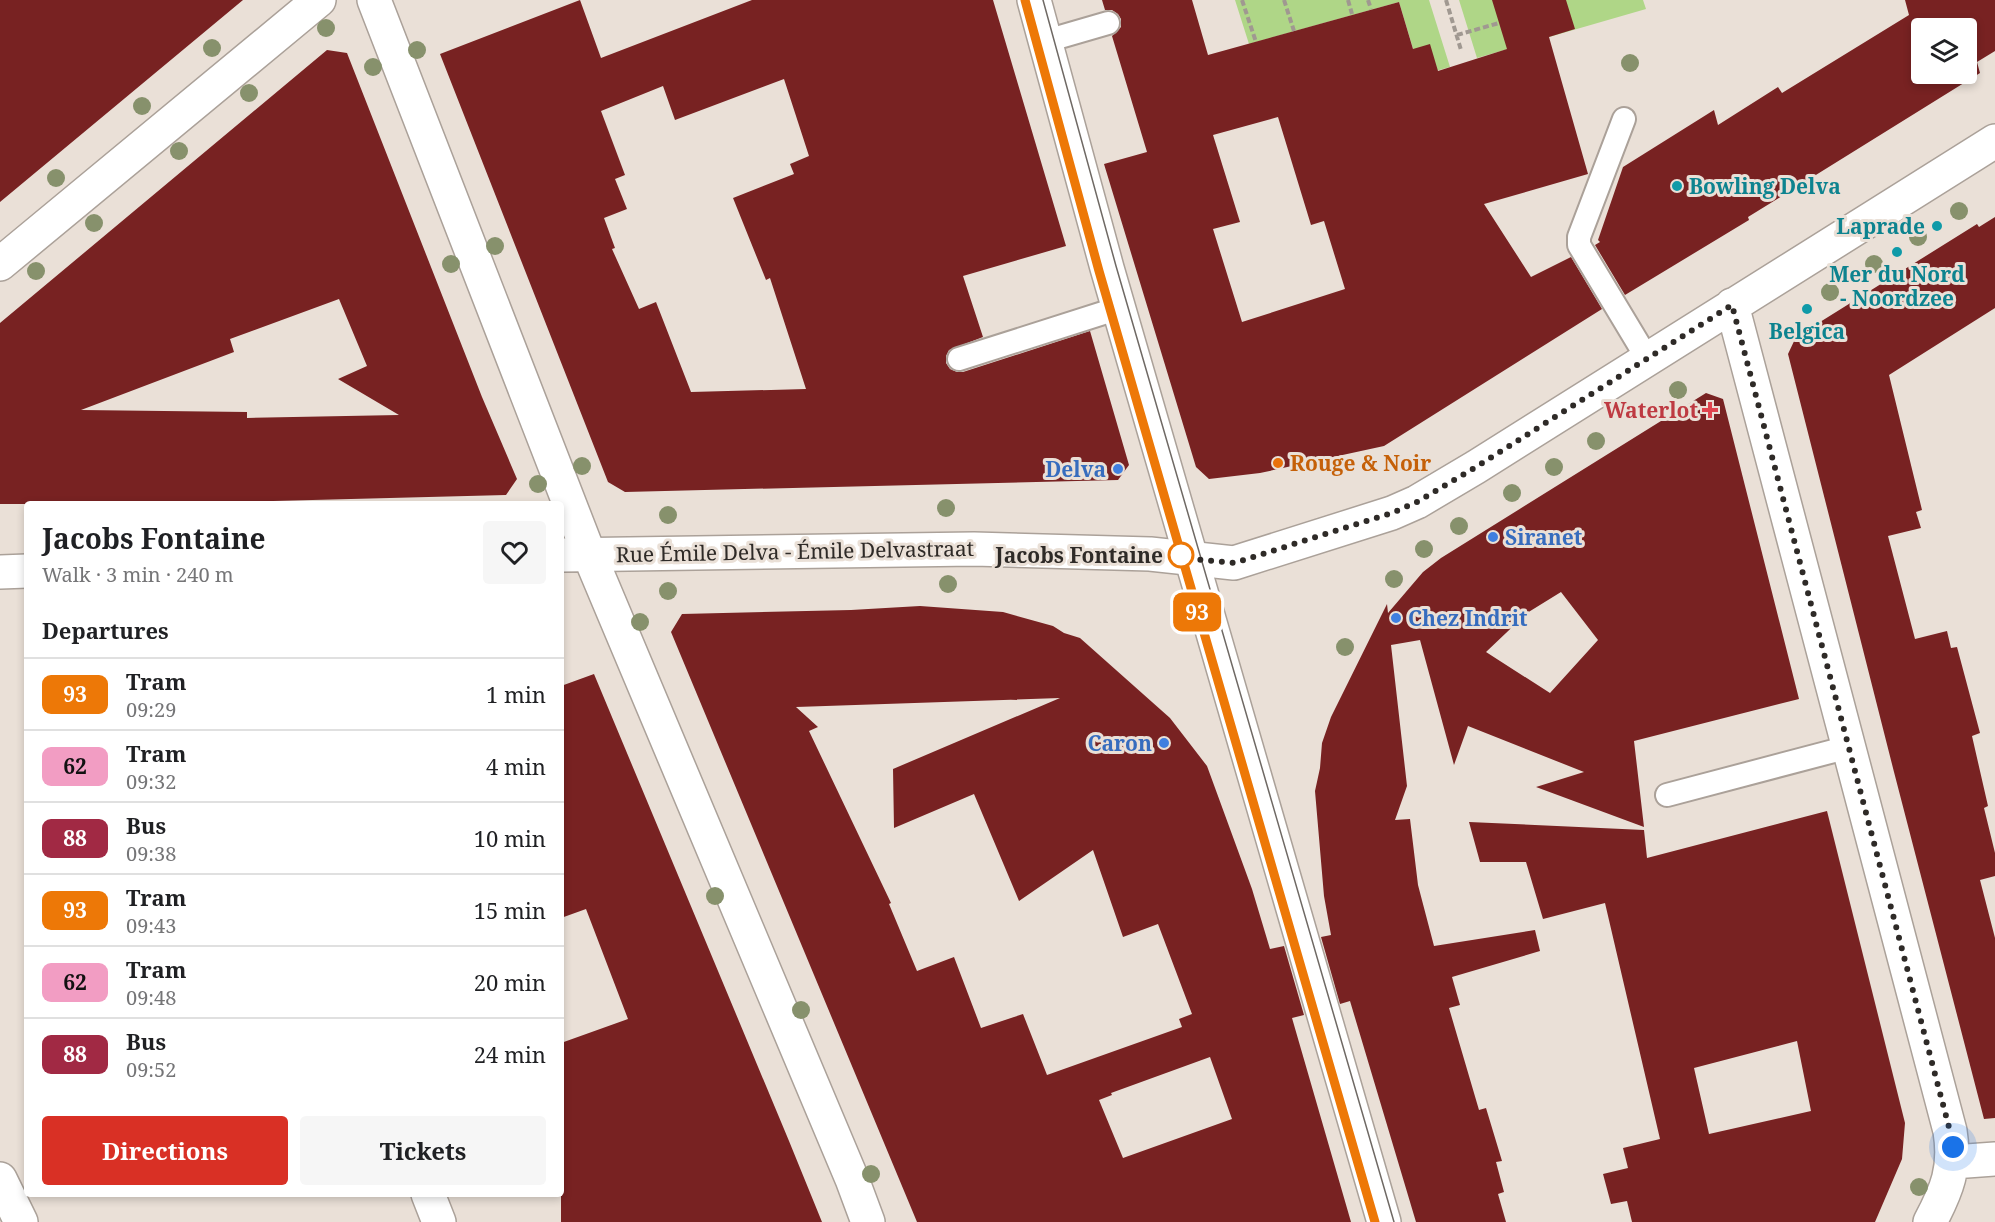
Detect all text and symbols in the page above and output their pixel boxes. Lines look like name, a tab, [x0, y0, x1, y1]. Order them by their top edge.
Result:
map controls	[1911, 18, 1977, 84]
button: layers	[1911, 18, 1977, 84]
place label: Bowling Delva	[1689, 172, 1841, 200]
marker: Bowling Delva	[1670, 179, 1684, 193]
place label: Laprade	[1836, 212, 1925, 240]
marker: Laprade	[1930, 219, 1944, 233]
marker: Mer du Nord - Noordzee	[1890, 245, 1904, 259]
place label: Mer du Nord - Noordzee	[1829, 260, 1965, 312]
marker: Belgica	[1800, 302, 1814, 316]
place label: Belgica	[1769, 317, 1845, 345]
place label: Waterlot	[1604, 396, 1698, 424]
marker: Waterlot	[1703, 403, 1717, 417]
place label: Rouge & Noir	[1290, 449, 1431, 477]
place label: Delva	[1045, 455, 1106, 483]
marker: Rouge & Noir	[1271, 456, 1285, 470]
marker: Delva	[1111, 462, 1125, 476]
text: Jacobs Fontaine	[42, 519, 266, 557]
button: heart	[483, 521, 546, 584]
place label: Siranet	[1505, 523, 1583, 551]
marker: Siranet	[1486, 530, 1500, 544]
street label: Rue Émile Delva - Émile Delvastraat	[616, 534, 974, 568]
place label: Jacobs Fontaine	[994, 541, 1163, 569]
marker: Jacobs Fontaine	[1168, 542, 1194, 568]
text: Walk · 3 min · 240 m	[42, 561, 234, 588]
line badge: 93	[1170, 592, 1224, 632]
text: 93	[1185, 598, 1209, 626]
place label: Chez Indrit	[1408, 604, 1528, 632]
marker: Chez Indrit	[1389, 611, 1403, 625]
text: Departures	[42, 615, 169, 645]
text: Tram	[126, 666, 186, 696]
text: 1 min	[486, 679, 546, 709]
text: 93	[63, 680, 87, 708]
text: 09:29	[126, 696, 176, 723]
place label: Caron	[1087, 729, 1152, 757]
marker: Caron	[1157, 736, 1171, 750]
text: Tram	[126, 738, 186, 768]
text: 4 min	[486, 751, 546, 781]
text: 62	[63, 752, 87, 780]
text: 09:32	[126, 768, 176, 795]
text: Bus	[126, 810, 166, 840]
text: 10 min	[474, 823, 546, 853]
text: 88	[63, 824, 87, 852]
text: 09:38	[126, 840, 176, 867]
text: Tram	[126, 882, 186, 912]
text: 15 min	[474, 895, 546, 925]
text: 93	[63, 896, 87, 924]
text: 09:43	[126, 912, 176, 939]
text: Tram	[126, 954, 186, 984]
text: 20 min	[474, 967, 546, 997]
text: 62	[63, 968, 87, 996]
text: 09:48	[126, 984, 176, 1011]
text: Bus	[126, 1026, 166, 1056]
text: 24 min	[474, 1039, 546, 1069]
text: 88	[63, 1040, 87, 1068]
text: 09:52	[126, 1056, 176, 1083]
button: Directions	[42, 1116, 288, 1185]
button: Tickets	[300, 1116, 546, 1185]
your location	[1938, 1132, 1968, 1162]

